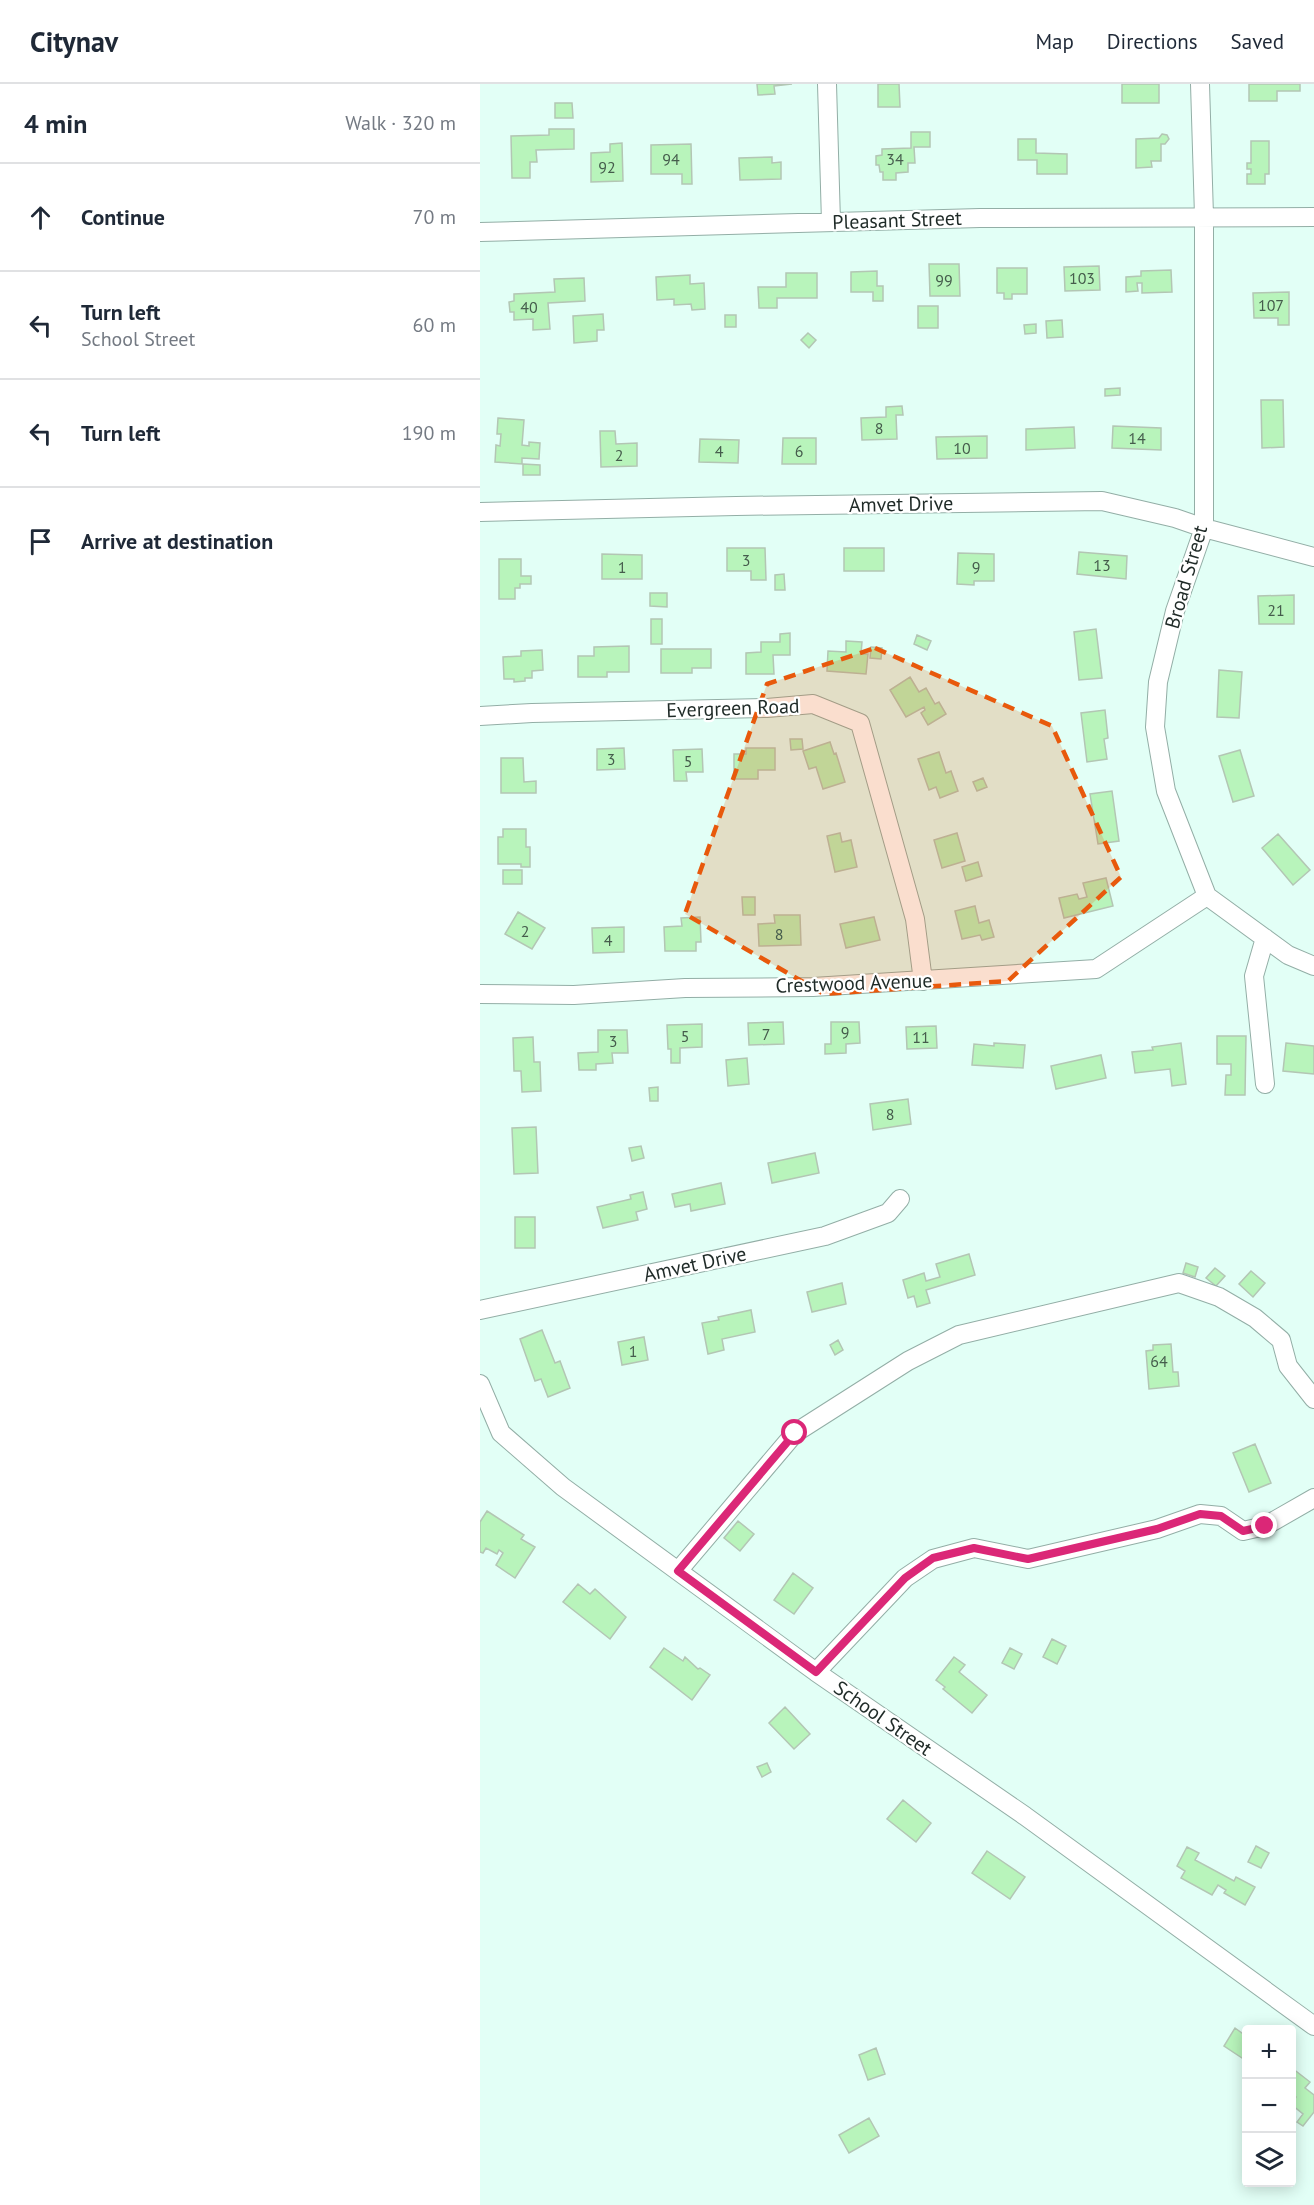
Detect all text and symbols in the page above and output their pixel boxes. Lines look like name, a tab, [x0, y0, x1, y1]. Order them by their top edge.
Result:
text: Citynav	[30, 23, 118, 60]
text: Map	[1035, 28, 1074, 55]
text: Directions	[1107, 28, 1198, 55]
text: Saved	[1231, 28, 1284, 55]
text: 4 min	[24, 107, 87, 140]
text: Walk · 320 m	[345, 110, 456, 136]
house number: 94	[662, 149, 680, 169]
house number: 34	[886, 149, 904, 169]
house number: 92	[598, 157, 616, 177]
icon: ahead	[24, 201, 57, 234]
text: Continue	[81, 203, 165, 231]
text: 70 m	[413, 204, 456, 230]
street label: Pleasant Street	[832, 205, 962, 235]
house number: 103	[1069, 268, 1095, 288]
house number: 99	[935, 270, 953, 290]
house number: 107	[1258, 295, 1284, 315]
house number: 40	[520, 297, 538, 317]
text: Turn left	[81, 298, 161, 326]
icon: left	[24, 309, 57, 342]
text: 60 m	[413, 312, 456, 338]
text: School Street	[81, 326, 195, 352]
icon: left	[24, 417, 57, 450]
house number: 8	[875, 418, 883, 438]
text: Turn left	[81, 419, 161, 447]
text: 190 m	[402, 420, 456, 446]
house number: 14	[1128, 428, 1146, 448]
house number: 10	[953, 438, 971, 458]
house number: 4	[715, 441, 724, 461]
house number: 6	[795, 441, 803, 461]
house number: 2	[615, 445, 623, 465]
street label: Amvet Drive	[849, 490, 953, 518]
street label: Broad Street	[1159, 522, 1213, 632]
icon: arrive	[24, 525, 57, 558]
text: Arrive at destination	[81, 527, 273, 555]
house number: 3	[742, 550, 750, 570]
house number: 13	[1093, 555, 1111, 575]
house number: 1	[618, 557, 626, 577]
house number: 9	[972, 557, 980, 577]
house number: 21	[1267, 600, 1285, 620]
street label: Evergreen Road	[666, 693, 800, 723]
house number: 3	[607, 749, 615, 769]
house number: 5	[684, 751, 692, 771]
house number: 2	[521, 921, 529, 941]
house number: 8	[775, 924, 783, 944]
house number: 4	[604, 930, 613, 950]
street label: Crestwood Avenue	[775, 967, 933, 999]
house number: 9	[841, 1022, 849, 1042]
house number: 7	[762, 1024, 770, 1044]
house number: 5	[681, 1026, 689, 1046]
house number: 11	[912, 1027, 930, 1047]
house number: 3	[609, 1031, 617, 1051]
house number: 8	[886, 1104, 894, 1124]
street label: Amvet Drive	[641, 1240, 749, 1288]
house number: 1	[629, 1341, 637, 1361]
house number: 64	[1150, 1351, 1168, 1371]
route start	[781, 1419, 807, 1445]
route end	[1251, 1512, 1277, 1538]
street label: School Street	[829, 1675, 937, 1762]
map controls	[1242, 2025, 1296, 2187]
button: +	[1242, 2025, 1296, 2079]
button: −	[1242, 2079, 1296, 2133]
button: layers	[1242, 2133, 1296, 2187]

